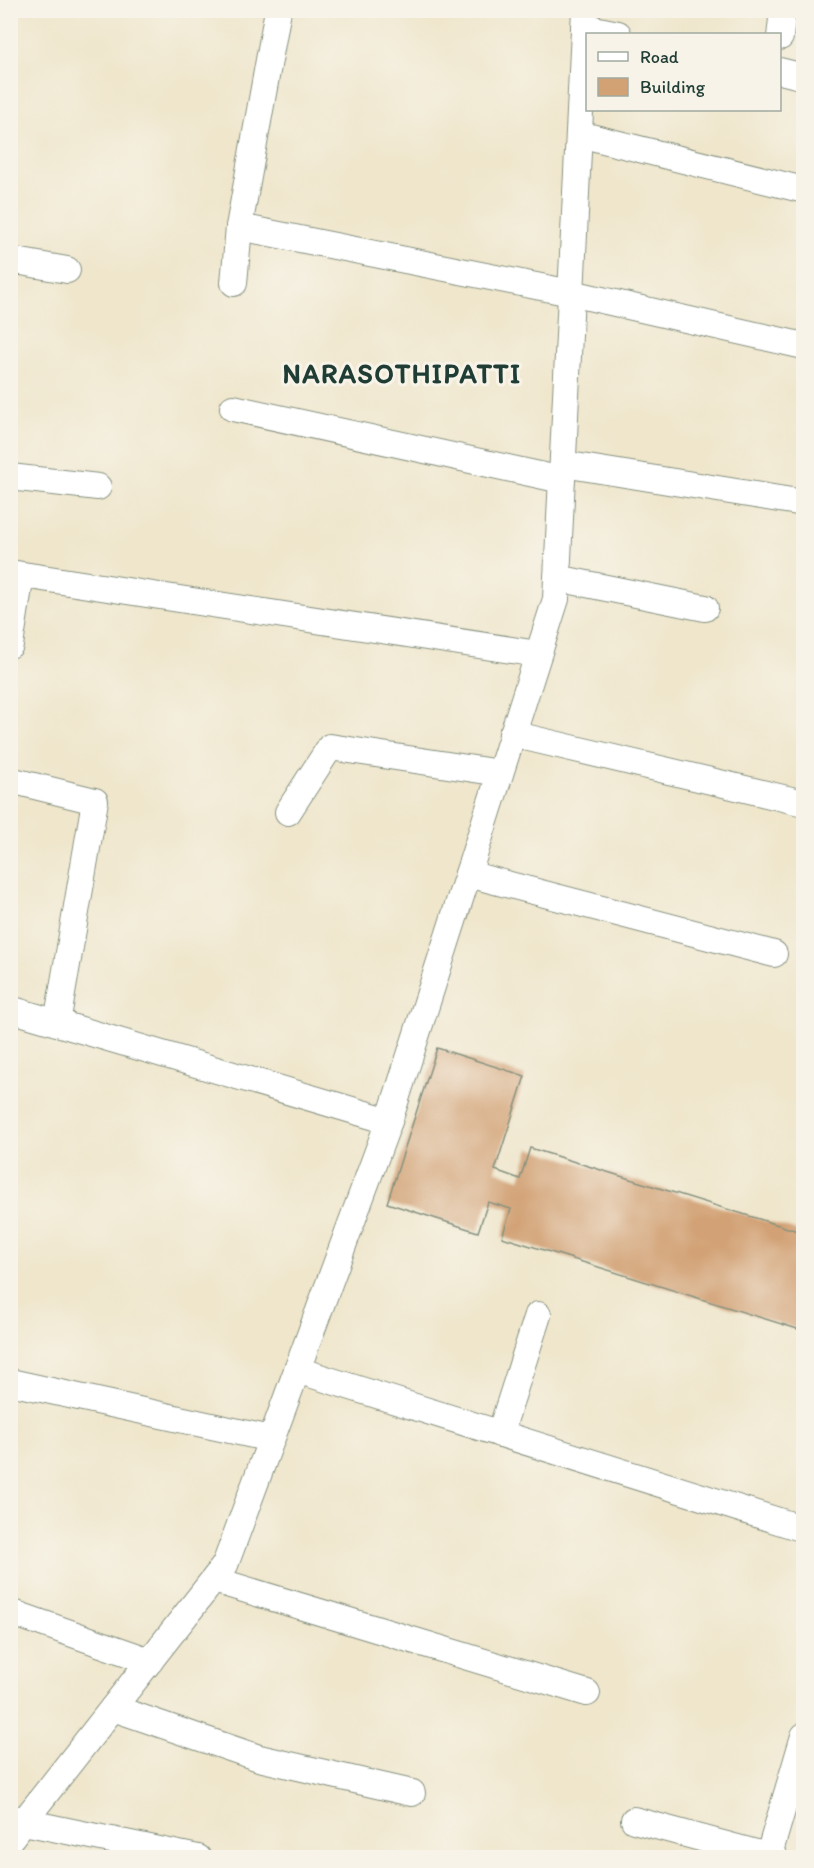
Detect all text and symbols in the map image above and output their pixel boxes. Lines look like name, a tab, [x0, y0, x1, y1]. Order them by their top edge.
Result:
legend	[586, 33, 781, 111]
text: Road	[640, 46, 679, 68]
text: Building	[640, 76, 706, 98]
district label: NARASOTHIPATTI	[282, 357, 522, 390]

